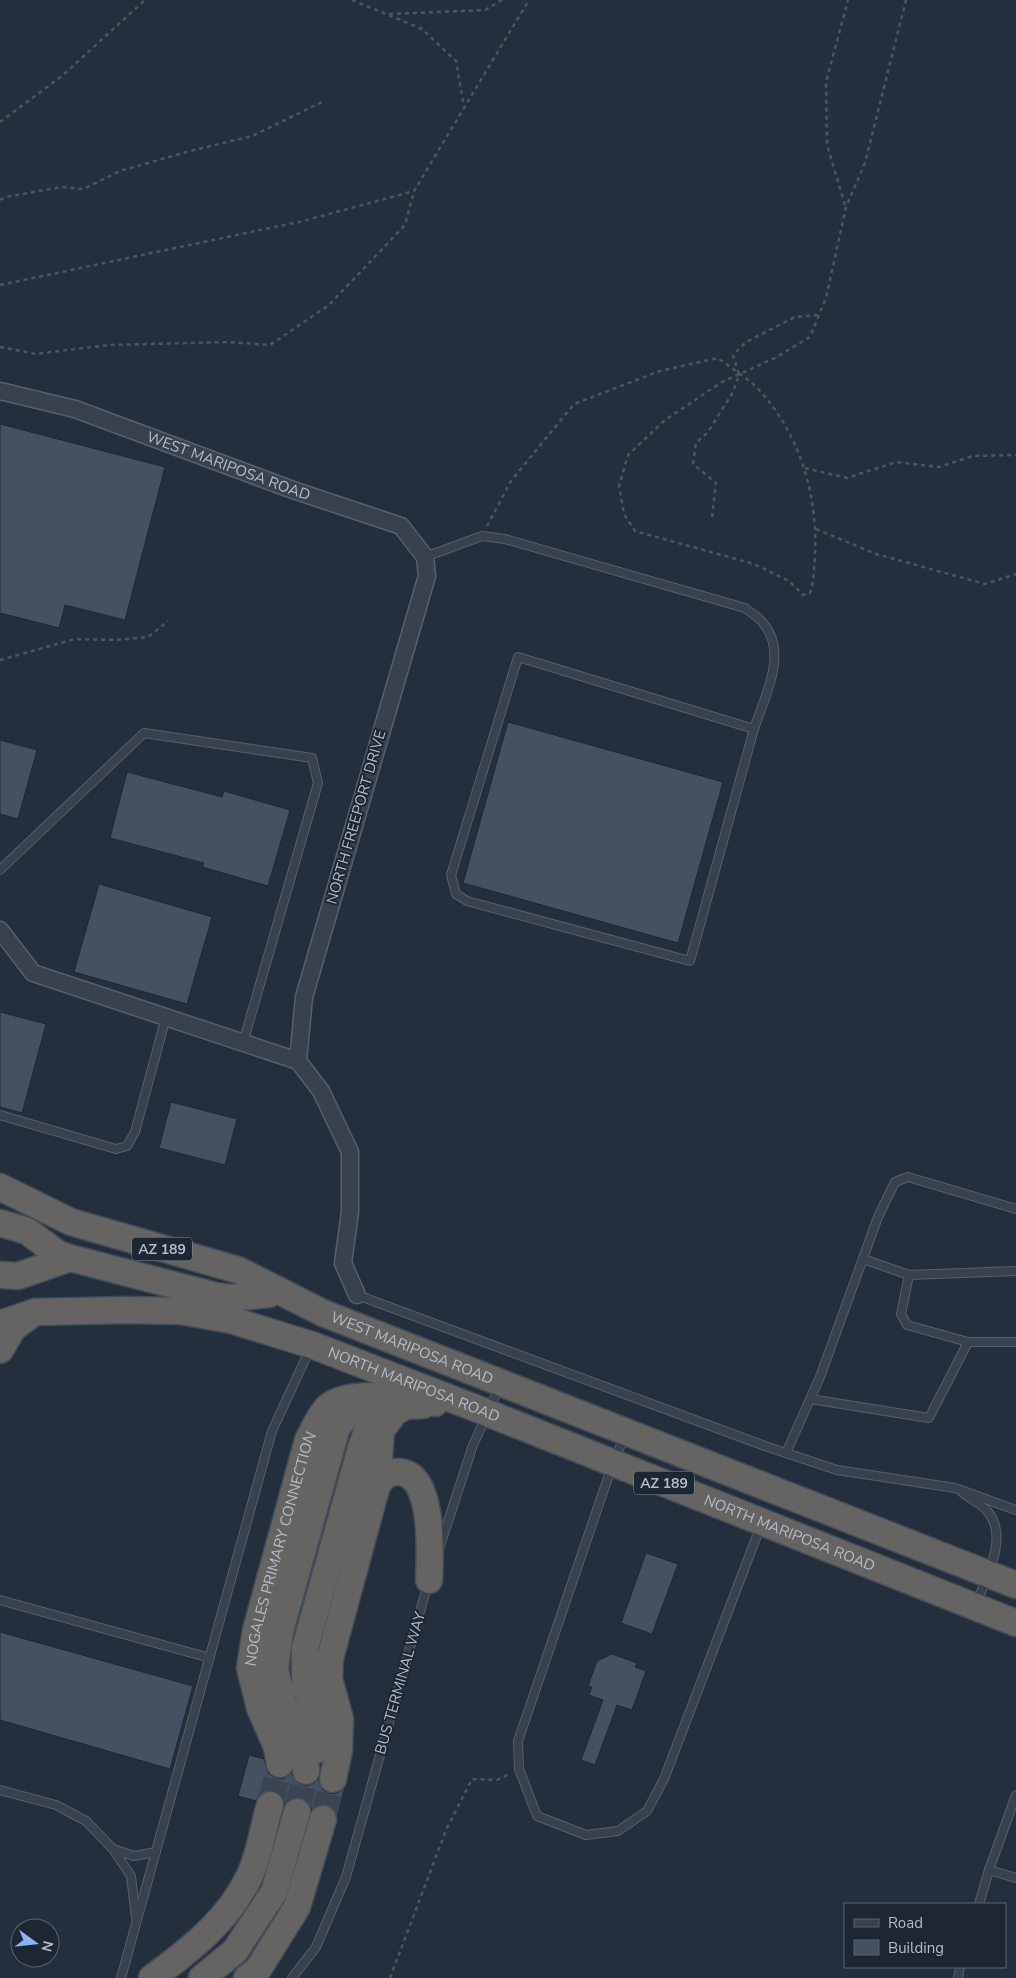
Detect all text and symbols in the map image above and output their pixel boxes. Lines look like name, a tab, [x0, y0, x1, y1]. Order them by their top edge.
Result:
street label: WEST MARIPOSA ROAD	[144, 427, 313, 505]
street label: NORTH FREEPORT DRIVE	[322, 728, 390, 906]
road number: AZ 189	[132, 1238, 192, 1260]
street label: WEST MARIPOSA ROAD	[328, 1307, 496, 1389]
street label: NORTH MARIPOSA ROAD	[325, 1342, 503, 1427]
street label: NOGALES PRIMARY CONNECTION	[240, 1428, 321, 1668]
road number: AZ 189	[634, 1472, 694, 1495]
street label: NORTH MARIPOSA ROAD	[701, 1490, 878, 1576]
street label: BUS TERMINAL WAY	[370, 1608, 430, 1757]
legend	[844, 1903, 1006, 1968]
text: Road	[888, 1913, 923, 1933]
north arrow	[10, 1918, 60, 1968]
text: Building	[888, 1938, 944, 1958]
text: N	[37, 1939, 58, 1954]

